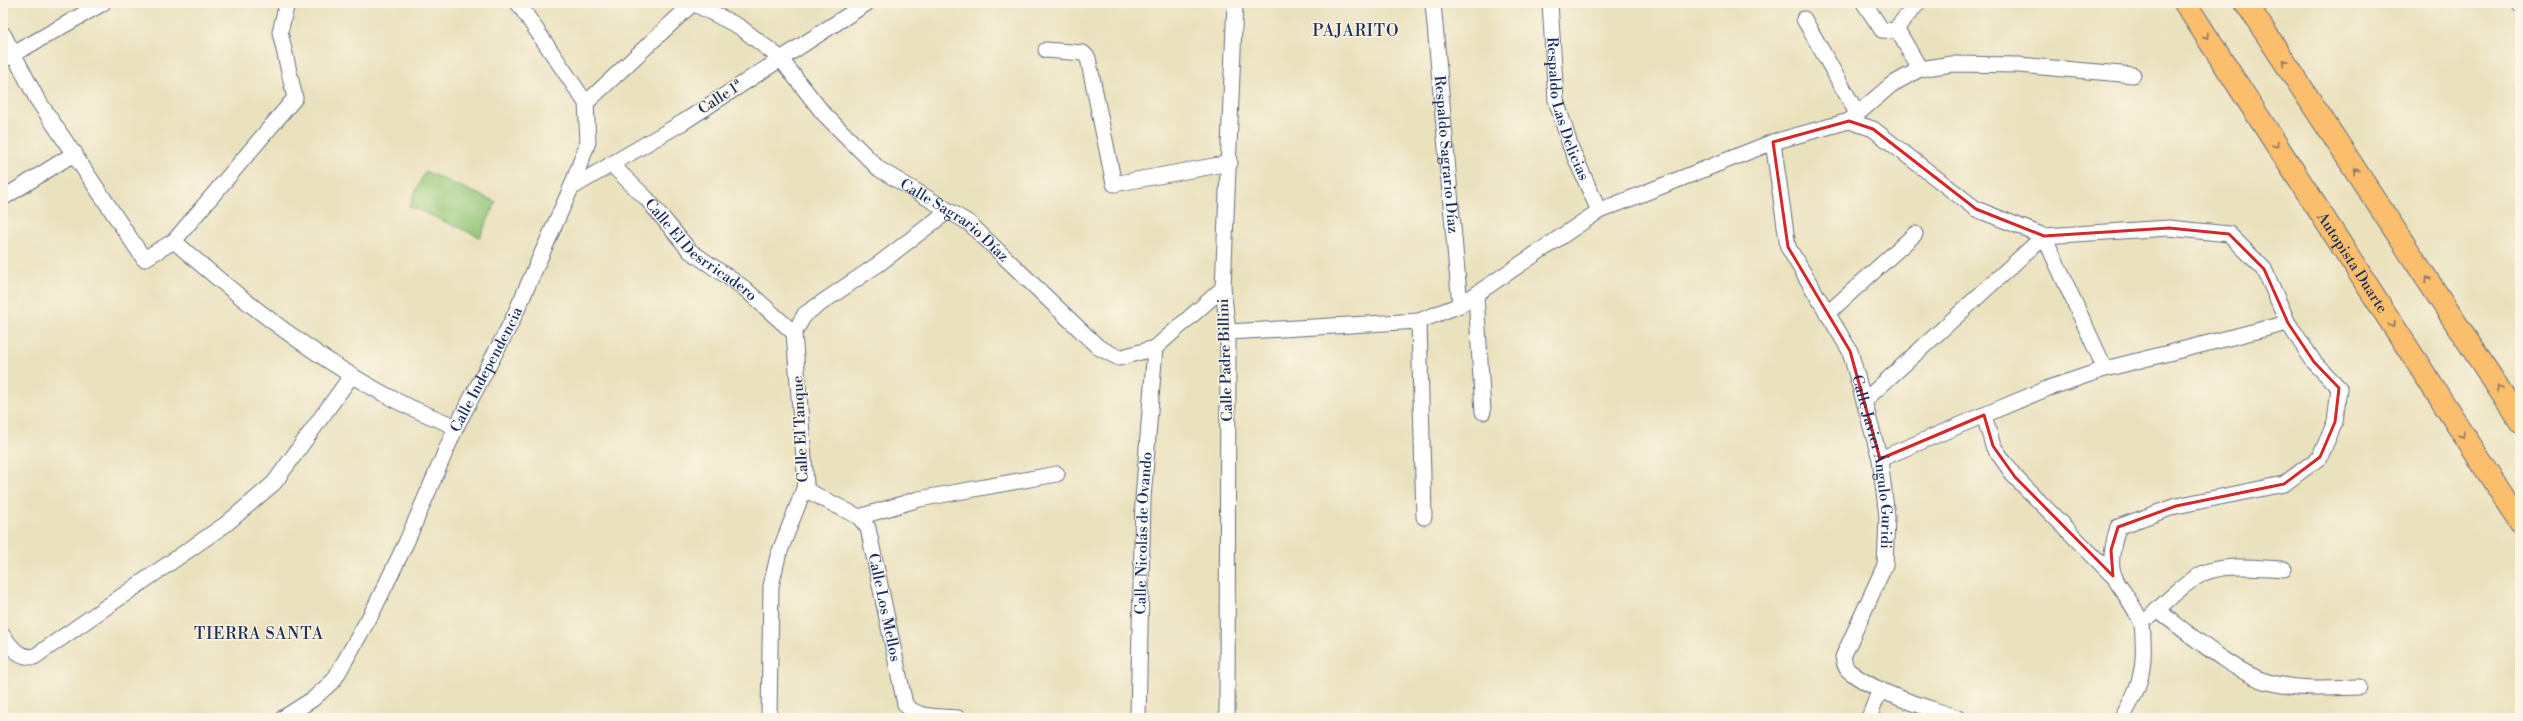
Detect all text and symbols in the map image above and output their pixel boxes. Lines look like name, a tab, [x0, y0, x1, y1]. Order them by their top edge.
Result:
district label: PAJARITO	[1312, 21, 1400, 41]
one-way arrow	[2201, 32, 2209, 39]
street label: Respaldo Las Delicias	[1542, 37, 1593, 183]
one-way arrow	[2282, 59, 2290, 66]
street label: Respaldo Sagrario Díaz	[1430, 75, 1463, 234]
street label: Calle 1ª	[695, 76, 746, 119]
one-way arrow	[2272, 141, 2279, 148]
one-way arrow	[2353, 168, 2361, 175]
street label: Calle Sagrario Díaz	[896, 175, 1013, 266]
street label: Calle El Desrricadero	[641, 195, 761, 305]
street label: Autopista Duarte	[2312, 208, 2392, 317]
one-way arrow	[2425, 277, 2432, 284]
street label: Calle Padre Billini	[1214, 298, 1237, 422]
street label: Calle Independencia	[446, 304, 527, 435]
one-way arrow	[2387, 321, 2395, 328]
street label: Calle Javier Ángulo Guridi	[1847, 373, 1896, 549]
street label: Calle El Tanque	[788, 375, 813, 483]
one-way arrow	[2496, 385, 2503, 392]
one-way arrow	[2457, 431, 2465, 438]
street label: Calle Nicolás de Ovando	[1131, 451, 1157, 615]
street label: Calle Los Mellos	[864, 552, 905, 663]
district label: TIERRA SANTA	[194, 624, 324, 644]

